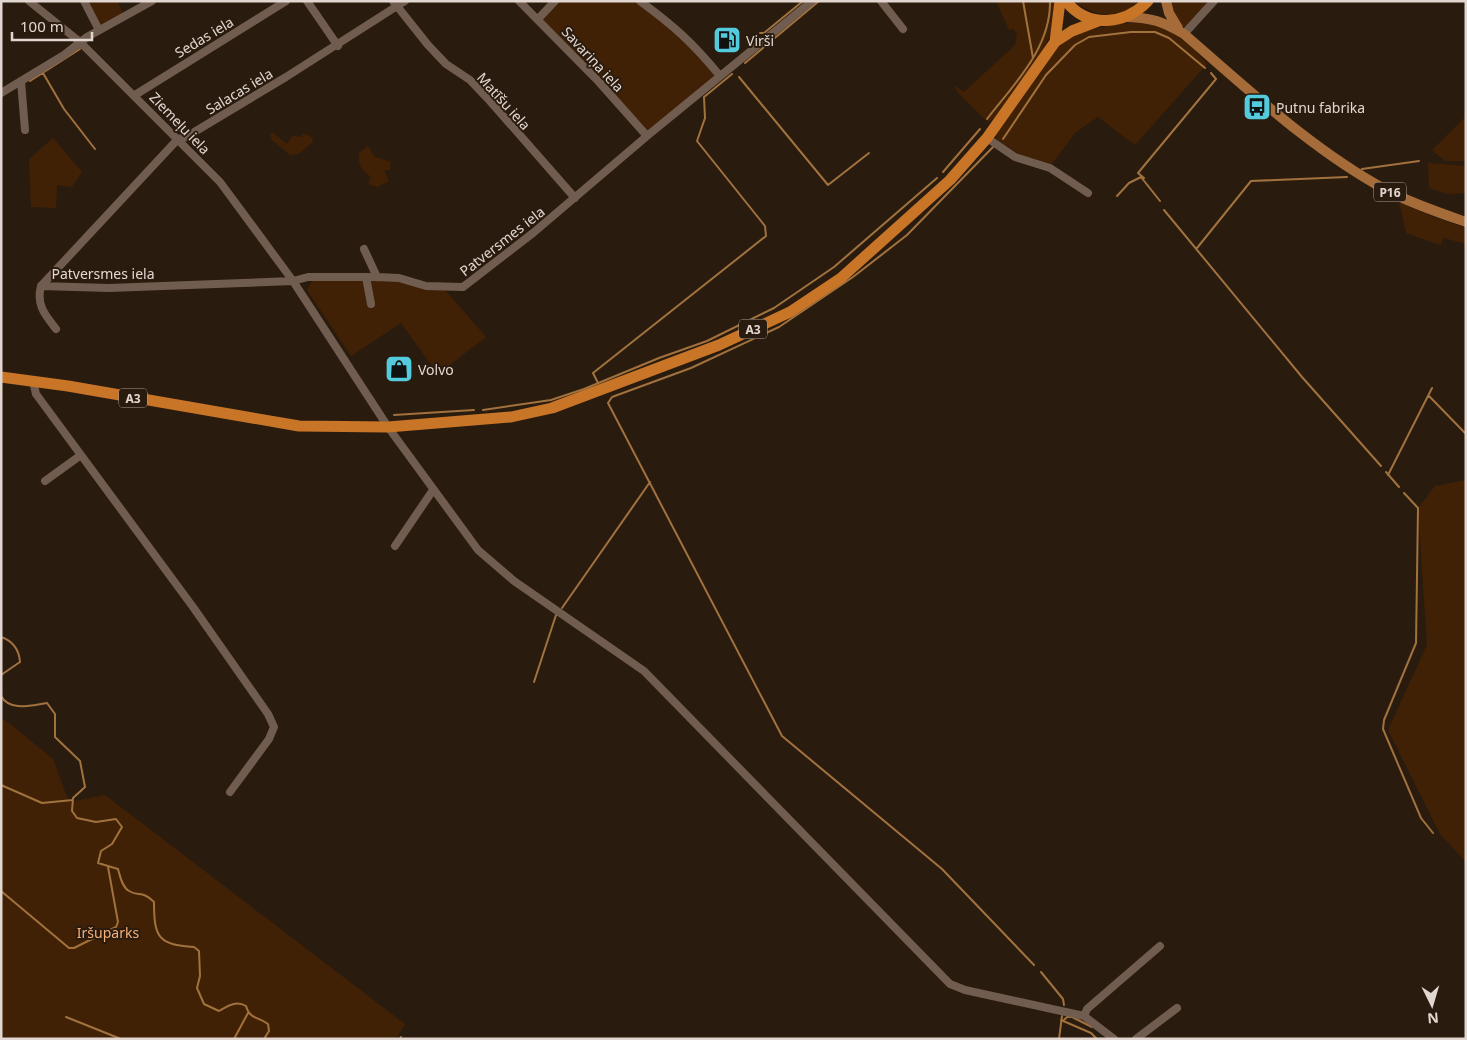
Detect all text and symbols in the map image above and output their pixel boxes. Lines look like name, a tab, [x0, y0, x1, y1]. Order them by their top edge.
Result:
scale bar	[12, 10, 92, 42]
street label: Sedas iela	[171, 12, 237, 62]
text: 100 m	[20, 16, 64, 36]
street label: Savariņa iela	[558, 22, 628, 96]
fuel station icon: Virši	[712, 25, 742, 55]
place label: Virši	[746, 31, 774, 50]
street label: Salacas iela	[202, 64, 276, 118]
street label: Matīšu iela	[473, 68, 535, 134]
street label: Ziemeļu iela	[146, 88, 214, 158]
bus stop icon: Putnu fabrika	[1242, 92, 1272, 122]
place label: Putnu fabrika	[1276, 98, 1365, 117]
road number: P16	[1374, 182, 1406, 202]
street label: Patversmes iela	[455, 202, 549, 280]
street label: Patversmes iela	[51, 264, 155, 283]
road number: A3	[739, 320, 767, 338]
shop icon: Volvo	[384, 354, 414, 384]
place label: Volvo	[418, 360, 454, 379]
road number: A3	[119, 388, 147, 408]
park label: Iršuparks	[77, 923, 139, 942]
north arrow	[1407, 980, 1457, 1030]
text: N	[1427, 1008, 1440, 1028]

